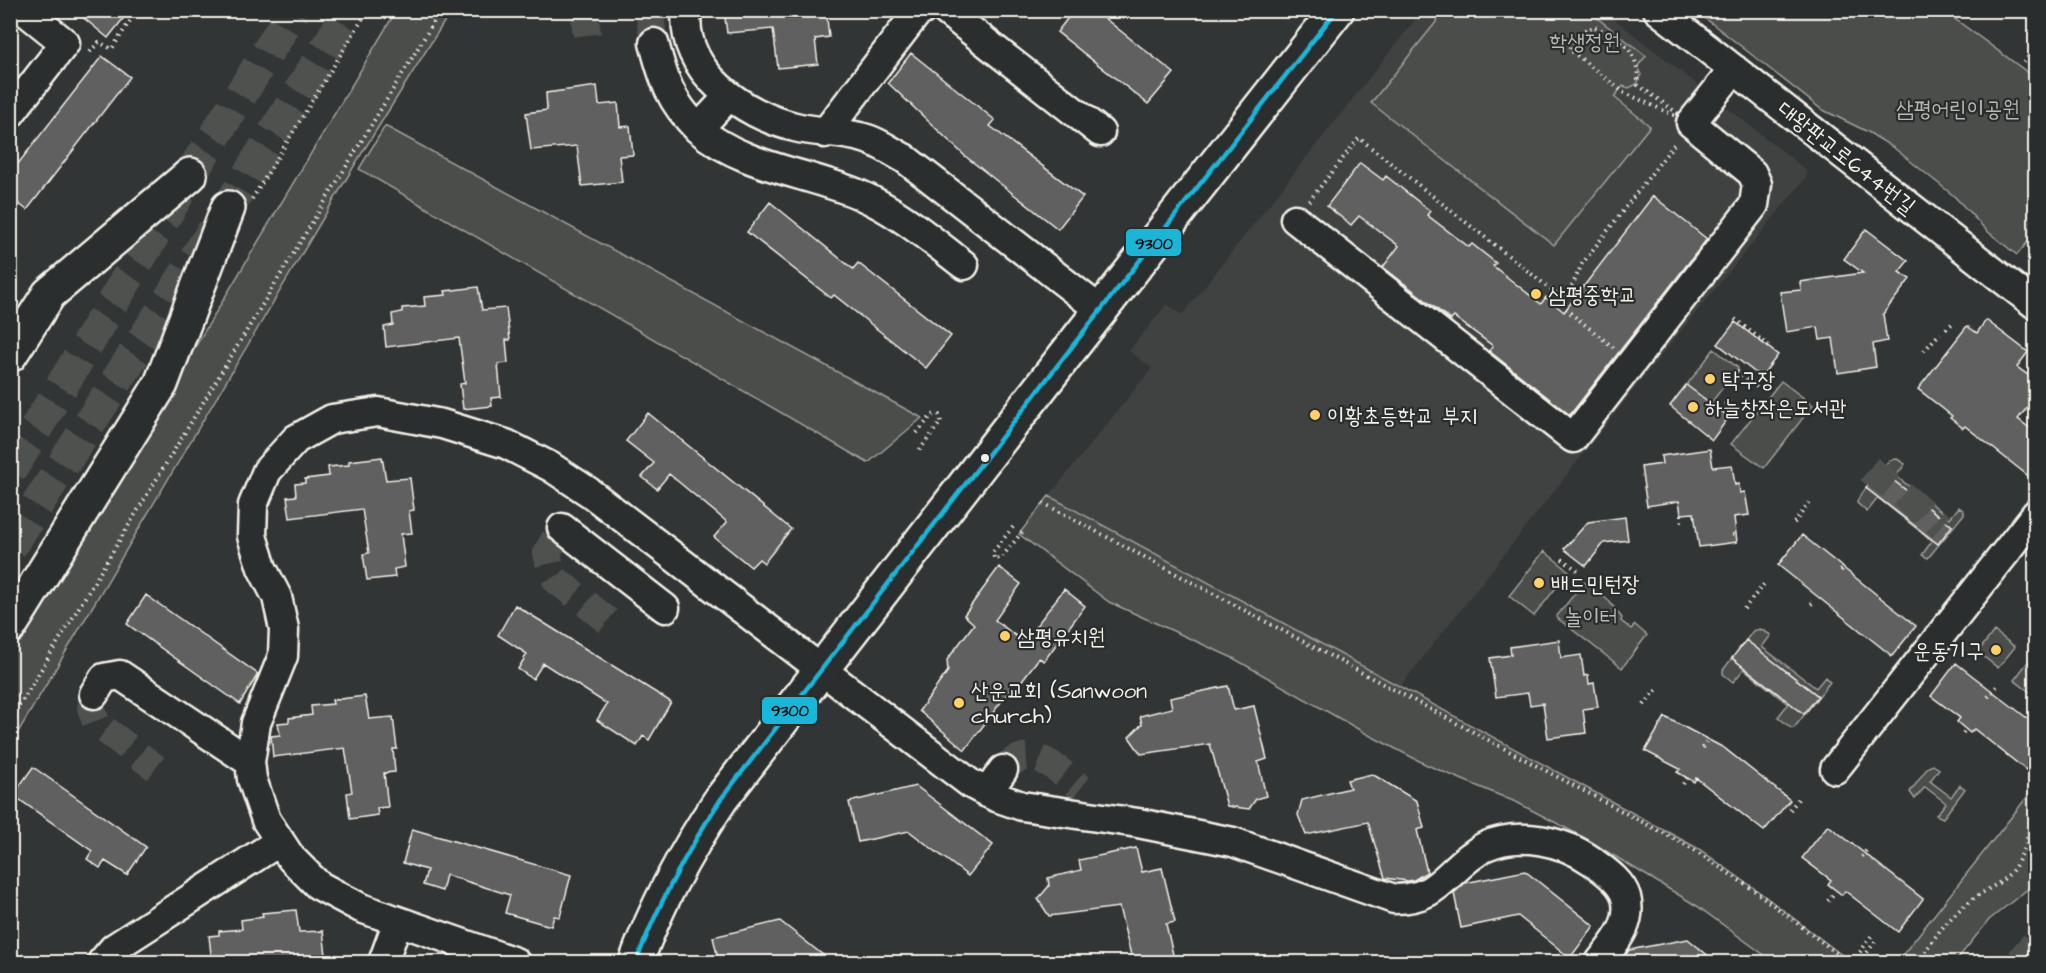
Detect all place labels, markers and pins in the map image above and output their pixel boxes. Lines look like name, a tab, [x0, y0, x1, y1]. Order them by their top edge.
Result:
place label: 삼평중학교	[1548, 280, 1637, 311]
marker: 삼평중학교	[1529, 287, 1543, 301]
place label: 탁구장	[1722, 365, 1775, 396]
marker: 탁구장	[1703, 372, 1717, 386]
place label: 하늘창작은도서관	[1705, 393, 1847, 424]
marker: 하늘창작은도서관	[1686, 400, 1700, 414]
place label: 이황초등학교 부지	[1327, 401, 1477, 432]
marker: 이황초등학교 부지	[1308, 408, 1322, 422]
unlabelled marker	[979, 452, 991, 464]
place label: 배드민턴장	[1551, 569, 1640, 600]
marker: 배드민턴장	[1532, 576, 1546, 590]
place label: 삼평유치원	[1017, 622, 1106, 653]
marker: 삼평유치원	[998, 629, 1012, 643]
place label: 운동기구	[1913, 636, 1984, 667]
marker: 운동기구	[1989, 643, 2003, 657]
place label: 산운교회 (Sanwoon church)	[971, 676, 1147, 732]
marker: 산운교회 (Sanwoon church)	[952, 696, 966, 710]

